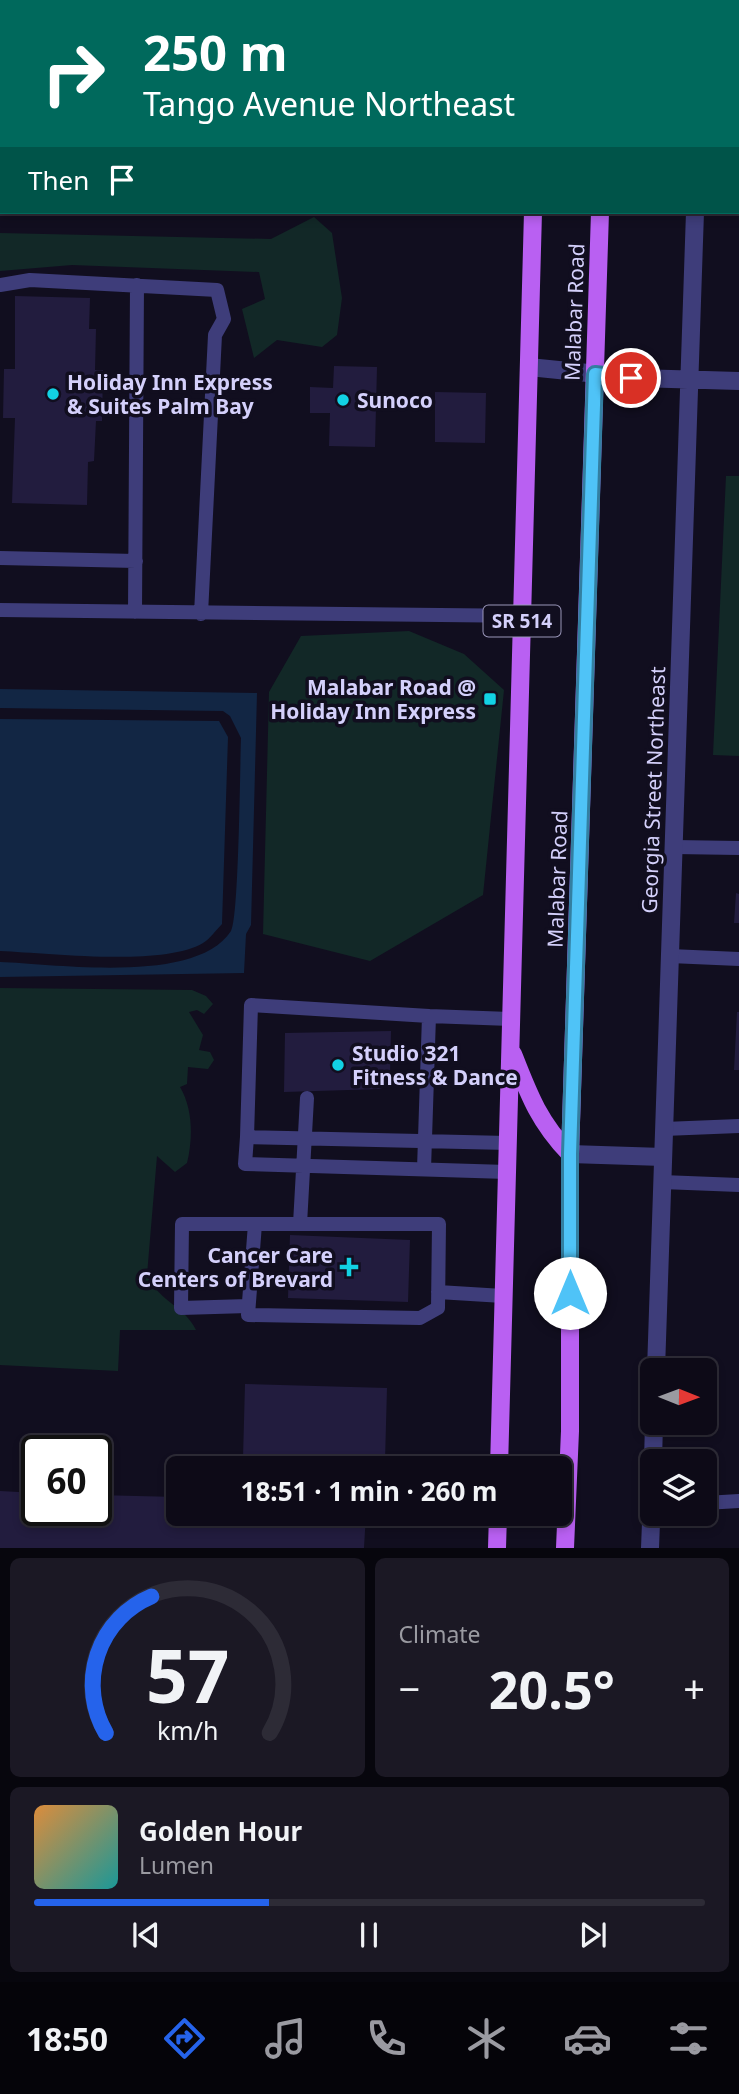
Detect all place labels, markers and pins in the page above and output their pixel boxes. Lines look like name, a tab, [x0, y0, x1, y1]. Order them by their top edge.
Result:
pin	[601, 348, 661, 408]
place label: Holiday Inn Express & Suites Palm Bay	[67, 368, 273, 420]
marker: Holiday Inn Express & Suites Palm Bay	[45, 386, 61, 402]
place label: Sunoco	[357, 386, 433, 414]
marker: Sunoco	[335, 392, 351, 408]
place label: Malabar Road @ Holiday Inn Express	[270, 673, 476, 725]
marker: Malabar Road @ Holiday Inn Express	[482, 691, 498, 707]
place label: Studio 321 Fitness & Dance	[352, 1039, 518, 1091]
marker: Studio 321 Fitness & Dance	[330, 1057, 346, 1073]
place label: Cancer Care Centers of Brevard	[138, 1241, 333, 1293]
marker: Cancer Care Centers of Brevard	[339, 1257, 359, 1277]

